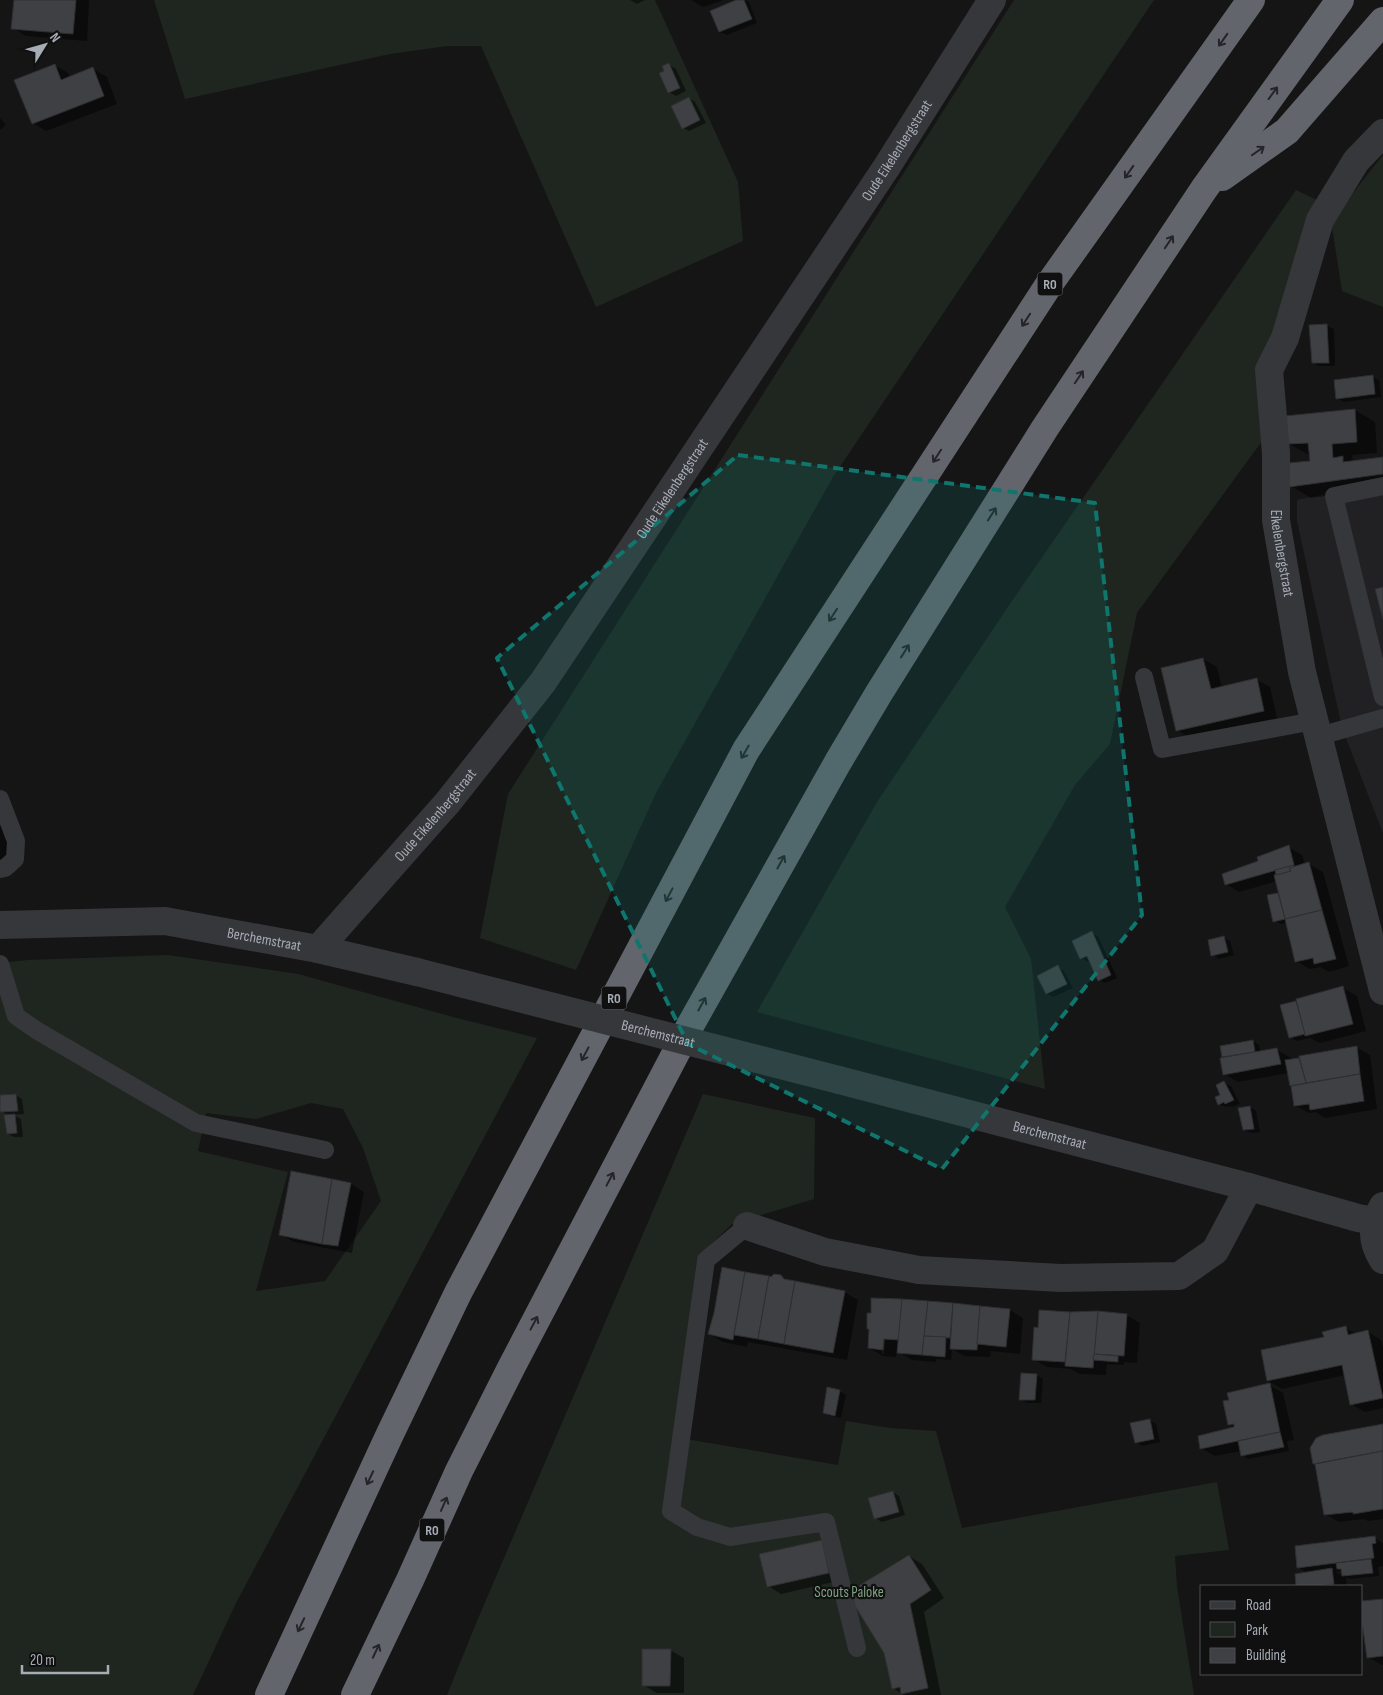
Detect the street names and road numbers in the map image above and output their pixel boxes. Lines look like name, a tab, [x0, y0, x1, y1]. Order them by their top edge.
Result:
street label: Oude Eikelenbergstraat	[858, 96, 937, 205]
road number: R0	[1038, 272, 1062, 296]
street label: Oude Eikelenbergstraat	[632, 435, 713, 542]
street label: Eikelenbergstraat	[1266, 510, 1298, 599]
street label: Oude Eikelenbergstraat	[391, 765, 481, 866]
street label: Berchemstraat	[226, 924, 303, 956]
road number: R0	[602, 986, 626, 1010]
street label: Berchemstraat	[619, 1016, 697, 1053]
street label: Berchemstraat	[1011, 1117, 1089, 1154]
road number: R0	[420, 1518, 444, 1542]

